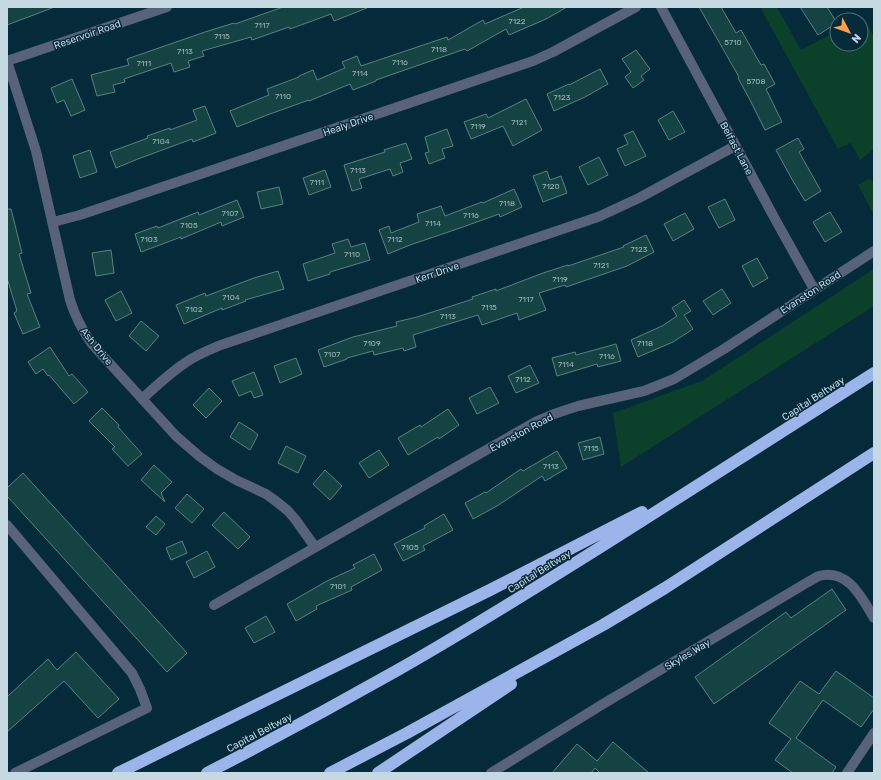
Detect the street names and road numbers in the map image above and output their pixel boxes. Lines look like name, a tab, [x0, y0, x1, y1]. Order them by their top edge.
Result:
street label: Reservoir Road	[52, 18, 122, 52]
street label: Healy Drive	[322, 111, 375, 139]
street label: Belfast Lane	[717, 120, 755, 177]
street label: Kerr Drive	[414, 260, 461, 286]
street label: Evanston Road	[778, 269, 843, 317]
street label: Ash Drive	[78, 326, 115, 368]
street label: Capital Beltway	[780, 374, 848, 424]
street label: Evanston Road	[488, 411, 555, 455]
street label: Capital Beltway	[506, 547, 574, 596]
street label: Skyles Way	[663, 636, 713, 673]
street label: Capital Beltway	[225, 710, 295, 755]

